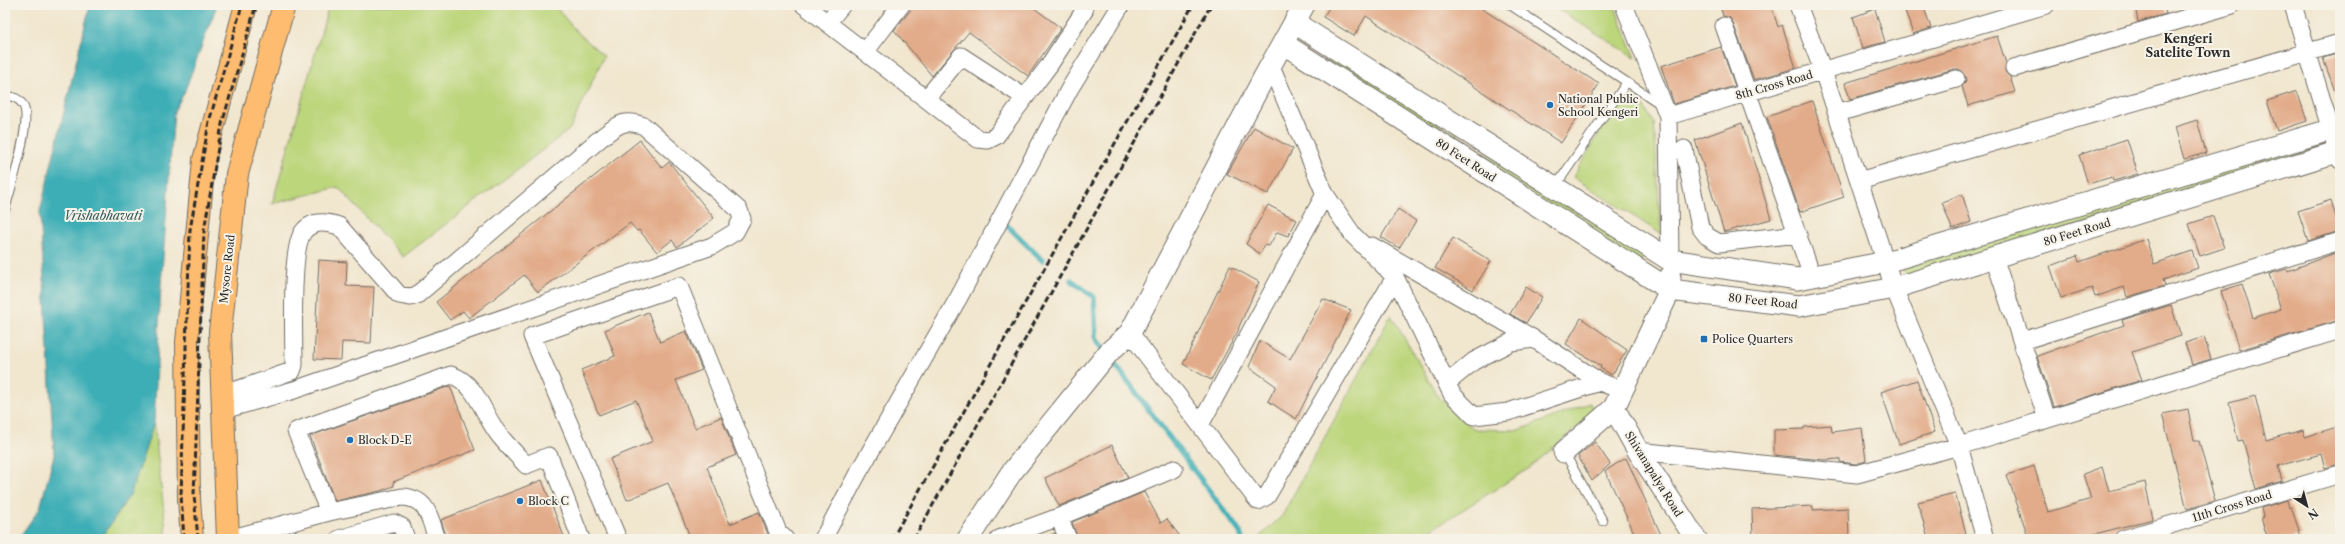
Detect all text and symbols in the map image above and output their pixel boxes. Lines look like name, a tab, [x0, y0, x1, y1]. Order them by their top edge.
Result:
district label: Kengeri Satelite Town	[2146, 31, 2231, 60]
street label: 8th Cross Road	[1734, 67, 1814, 103]
place label: National Public School Kengeri	[1558, 92, 1639, 119]
marker: National Public School Kengeri	[1545, 100, 1555, 110]
street label: 80 Feet Road	[1433, 135, 1499, 185]
water label: Vrishabhavati	[64, 208, 143, 223]
street label: 80 Feet Road	[2042, 215, 2113, 249]
street label: Mysore Road	[216, 234, 238, 304]
street label: 80 Feet Road	[1728, 290, 1799, 312]
place label: Police Quarters	[1712, 332, 1793, 346]
marker: Police Quarters	[1699, 334, 1709, 344]
street label: Shivanapalya Road	[1622, 429, 1686, 520]
place label: Block D-E	[358, 433, 412, 447]
marker: Block D-E	[345, 435, 355, 445]
north arrow	[2287, 486, 2327, 526]
street label: 11th Cross Road	[2191, 487, 2274, 525]
place label: Block C	[528, 494, 569, 508]
marker: Block C	[515, 496, 525, 506]
text: N	[2305, 506, 2321, 523]

